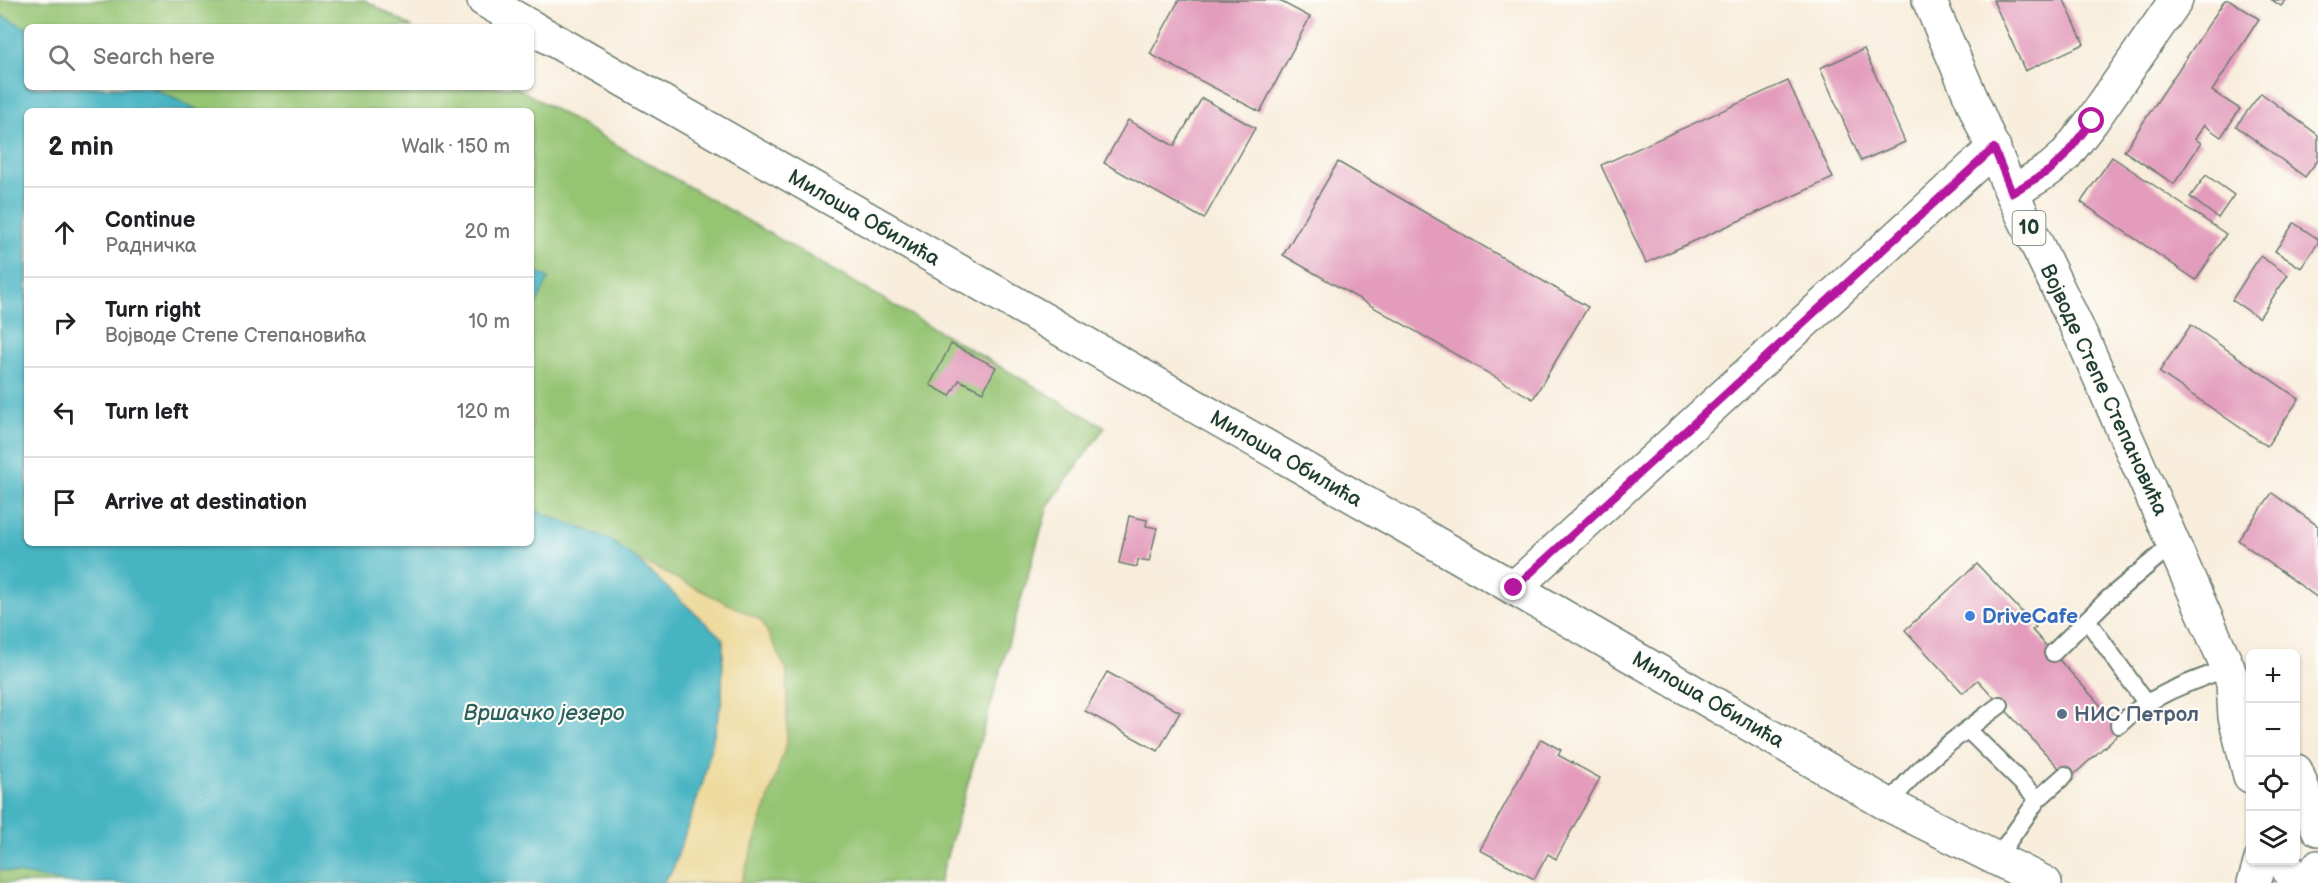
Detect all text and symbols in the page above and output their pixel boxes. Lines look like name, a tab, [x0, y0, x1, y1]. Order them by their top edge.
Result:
search box	[24, 24, 534, 90]
icon: search	[45, 41, 78, 74]
text: Search here	[93, 44, 215, 71]
route start	[2078, 107, 2104, 133]
text: 2 min	[48, 132, 114, 163]
text: Walk · 150 m	[401, 135, 510, 159]
street label: Милоша Обилића	[784, 164, 945, 272]
text: Continue	[105, 207, 195, 234]
road number: 10	[2012, 211, 2046, 245]
icon: ahead	[48, 216, 81, 249]
text: 20 m	[465, 220, 510, 244]
text: Радничка	[105, 234, 197, 258]
street label: Војводе Степе Степановића	[2035, 260, 2174, 520]
text: Turn right	[105, 297, 201, 324]
icon: right	[48, 306, 81, 339]
text: 10 m	[469, 310, 510, 334]
text: Војводе Степе Степановића	[105, 324, 366, 348]
icon: left	[48, 396, 81, 429]
text: Turn left	[105, 399, 189, 426]
text: 120 m	[457, 400, 510, 424]
street label: Милоша Обилића	[1206, 405, 1367, 513]
icon: arrive	[48, 486, 81, 519]
text: Arrive at destination	[105, 489, 307, 516]
route end	[1500, 574, 1526, 600]
place label: DriveCafe	[1982, 604, 2078, 629]
marker: DriveCafe	[1963, 609, 1977, 623]
street label: Милоша Обилића	[1628, 646, 1789, 754]
map controls	[2246, 649, 2300, 865]
button: +	[2246, 649, 2300, 703]
water label: Вршачко језеро	[464, 700, 625, 727]
place label: НИС Петрол	[2074, 702, 2199, 727]
button: −	[2246, 703, 2300, 757]
marker: НИС Петрол	[2055, 707, 2069, 721]
button: locate	[2246, 757, 2300, 811]
button: layers	[2246, 811, 2300, 865]

